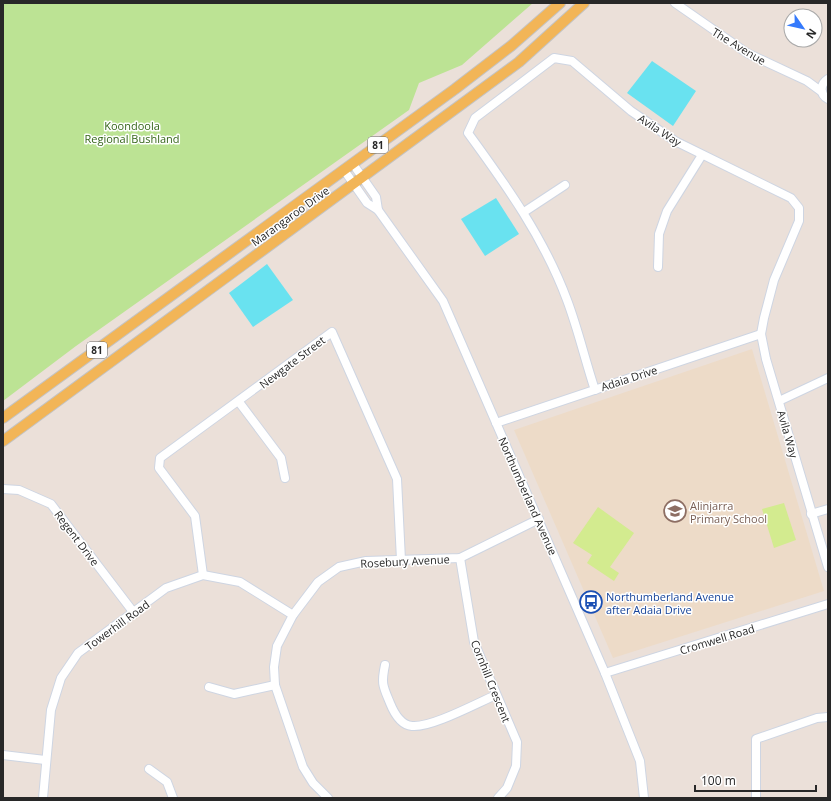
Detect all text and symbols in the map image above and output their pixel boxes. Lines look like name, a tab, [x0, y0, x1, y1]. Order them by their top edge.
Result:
north arrow	[783, 8, 823, 48]
street label: The Avenue	[709, 24, 769, 68]
text: N	[803, 26, 820, 42]
street label: Avila Way	[635, 110, 685, 150]
park label: Koondoola Regional Bushland	[84, 118, 180, 146]
road number: 81	[368, 137, 388, 153]
street label: Marangaroo Drive	[248, 183, 332, 249]
street label: Newgate Street	[256, 332, 328, 392]
road number: 81	[87, 342, 107, 358]
street label: Adaia Drive	[599, 362, 659, 394]
street label: Avila Way	[774, 408, 802, 460]
street label: Northumberland Avenue	[495, 435, 561, 557]
school or university icon: Alinjarra Primary School	[662, 498, 688, 524]
place label: Alinjarra Primary School	[690, 498, 767, 526]
street label: Regent Drive	[51, 507, 103, 569]
street label: Rosebury Avenue	[360, 551, 450, 571]
bus stop icon: Northumberland Avenue after Adaia Drive	[578, 589, 604, 615]
place label: Northumberland Avenue after Adaia Drive	[606, 589, 734, 617]
street label: Towerhill Road	[82, 597, 152, 653]
street label: Cromwell Road	[678, 620, 756, 658]
street label: Cornhill Crescent	[468, 638, 514, 725]
scale bar	[695, 767, 816, 793]
text: 100 m	[701, 772, 736, 789]

